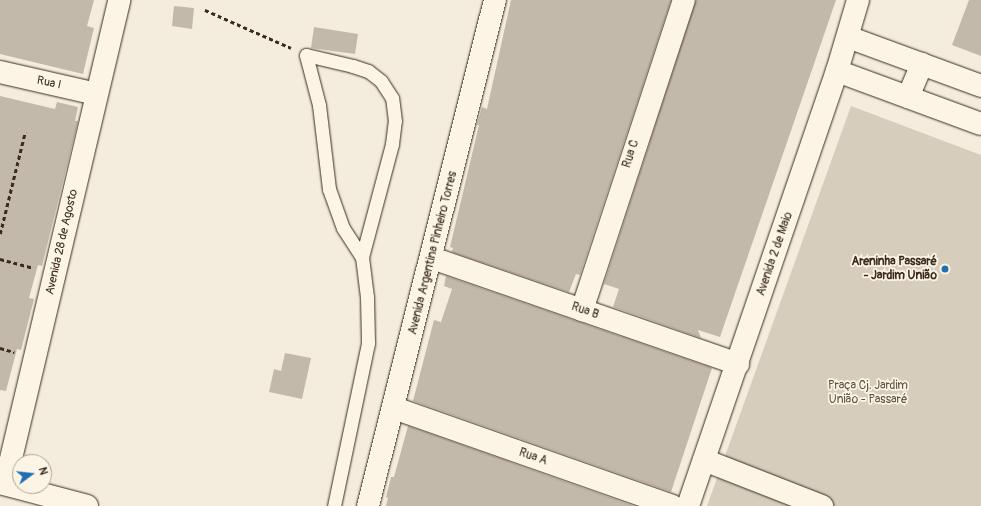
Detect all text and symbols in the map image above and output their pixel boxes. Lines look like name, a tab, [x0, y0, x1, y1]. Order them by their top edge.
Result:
street label: Rua I	[35, 73, 63, 93]
street label: Rua C	[620, 138, 642, 170]
street label: Avenida Argentina Pinheiro Torres	[406, 170, 460, 336]
street label: Avenida 28 de Agosto	[43, 188, 81, 296]
street label: Avenida 2 de Maio	[754, 210, 796, 298]
place label: Areninha Passaré - Jardim União	[851, 255, 937, 283]
marker: Areninha Passaré - Jardim União	[940, 264, 950, 274]
street label: Rua B	[569, 300, 601, 322]
park label: Praça Cj. Jardim União - Passaré	[828, 379, 908, 407]
street label: Rua A	[517, 445, 549, 469]
north arrow	[12, 454, 52, 494]
text: N	[36, 466, 50, 476]

